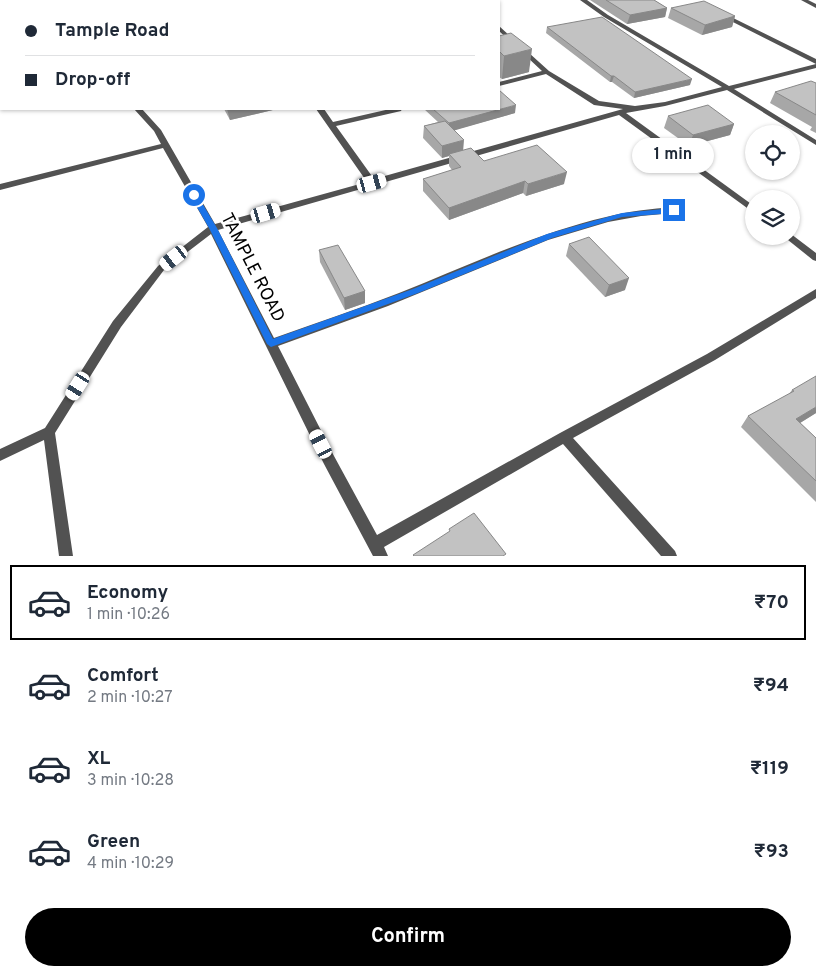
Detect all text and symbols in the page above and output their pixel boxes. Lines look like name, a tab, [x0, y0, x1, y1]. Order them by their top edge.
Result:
text: Tample Road	[55, 19, 170, 43]
text: Drop-off	[55, 68, 130, 92]
map controls	[745, 125, 800, 245]
button: locate	[745, 125, 800, 180]
callout: 1 min	[633, 138, 715, 172]
text: 1 min	[654, 145, 692, 165]
car	[355, 172, 388, 194]
route start	[183, 184, 205, 206]
button: layers	[745, 190, 800, 245]
route end	[663, 199, 685, 221]
car	[249, 202, 282, 224]
street label: TAMPLE ROAD	[215, 210, 289, 326]
car	[157, 243, 190, 273]
car	[63, 369, 92, 403]
car	[307, 427, 334, 461]
icon: car	[27, 580, 72, 625]
text: Economy	[87, 581, 168, 605]
text: ₹70	[754, 591, 789, 615]
text: 1 min · 10:26	[87, 605, 170, 625]
icon: car	[27, 663, 72, 708]
text: Comfort	[87, 664, 159, 688]
text: ₹94	[753, 674, 789, 698]
text: 2 min · 10:27	[87, 688, 173, 708]
icon: car	[27, 746, 72, 791]
text: XL	[87, 747, 110, 771]
text: ₹119	[750, 757, 789, 781]
text: 3 min · 10:28	[87, 771, 174, 791]
icon: car	[27, 829, 72, 874]
text: Green	[87, 830, 140, 854]
text: ₹93	[753, 840, 789, 864]
text: 4 min · 10:29	[87, 854, 174, 874]
button: Confirm	[25, 908, 791, 966]

